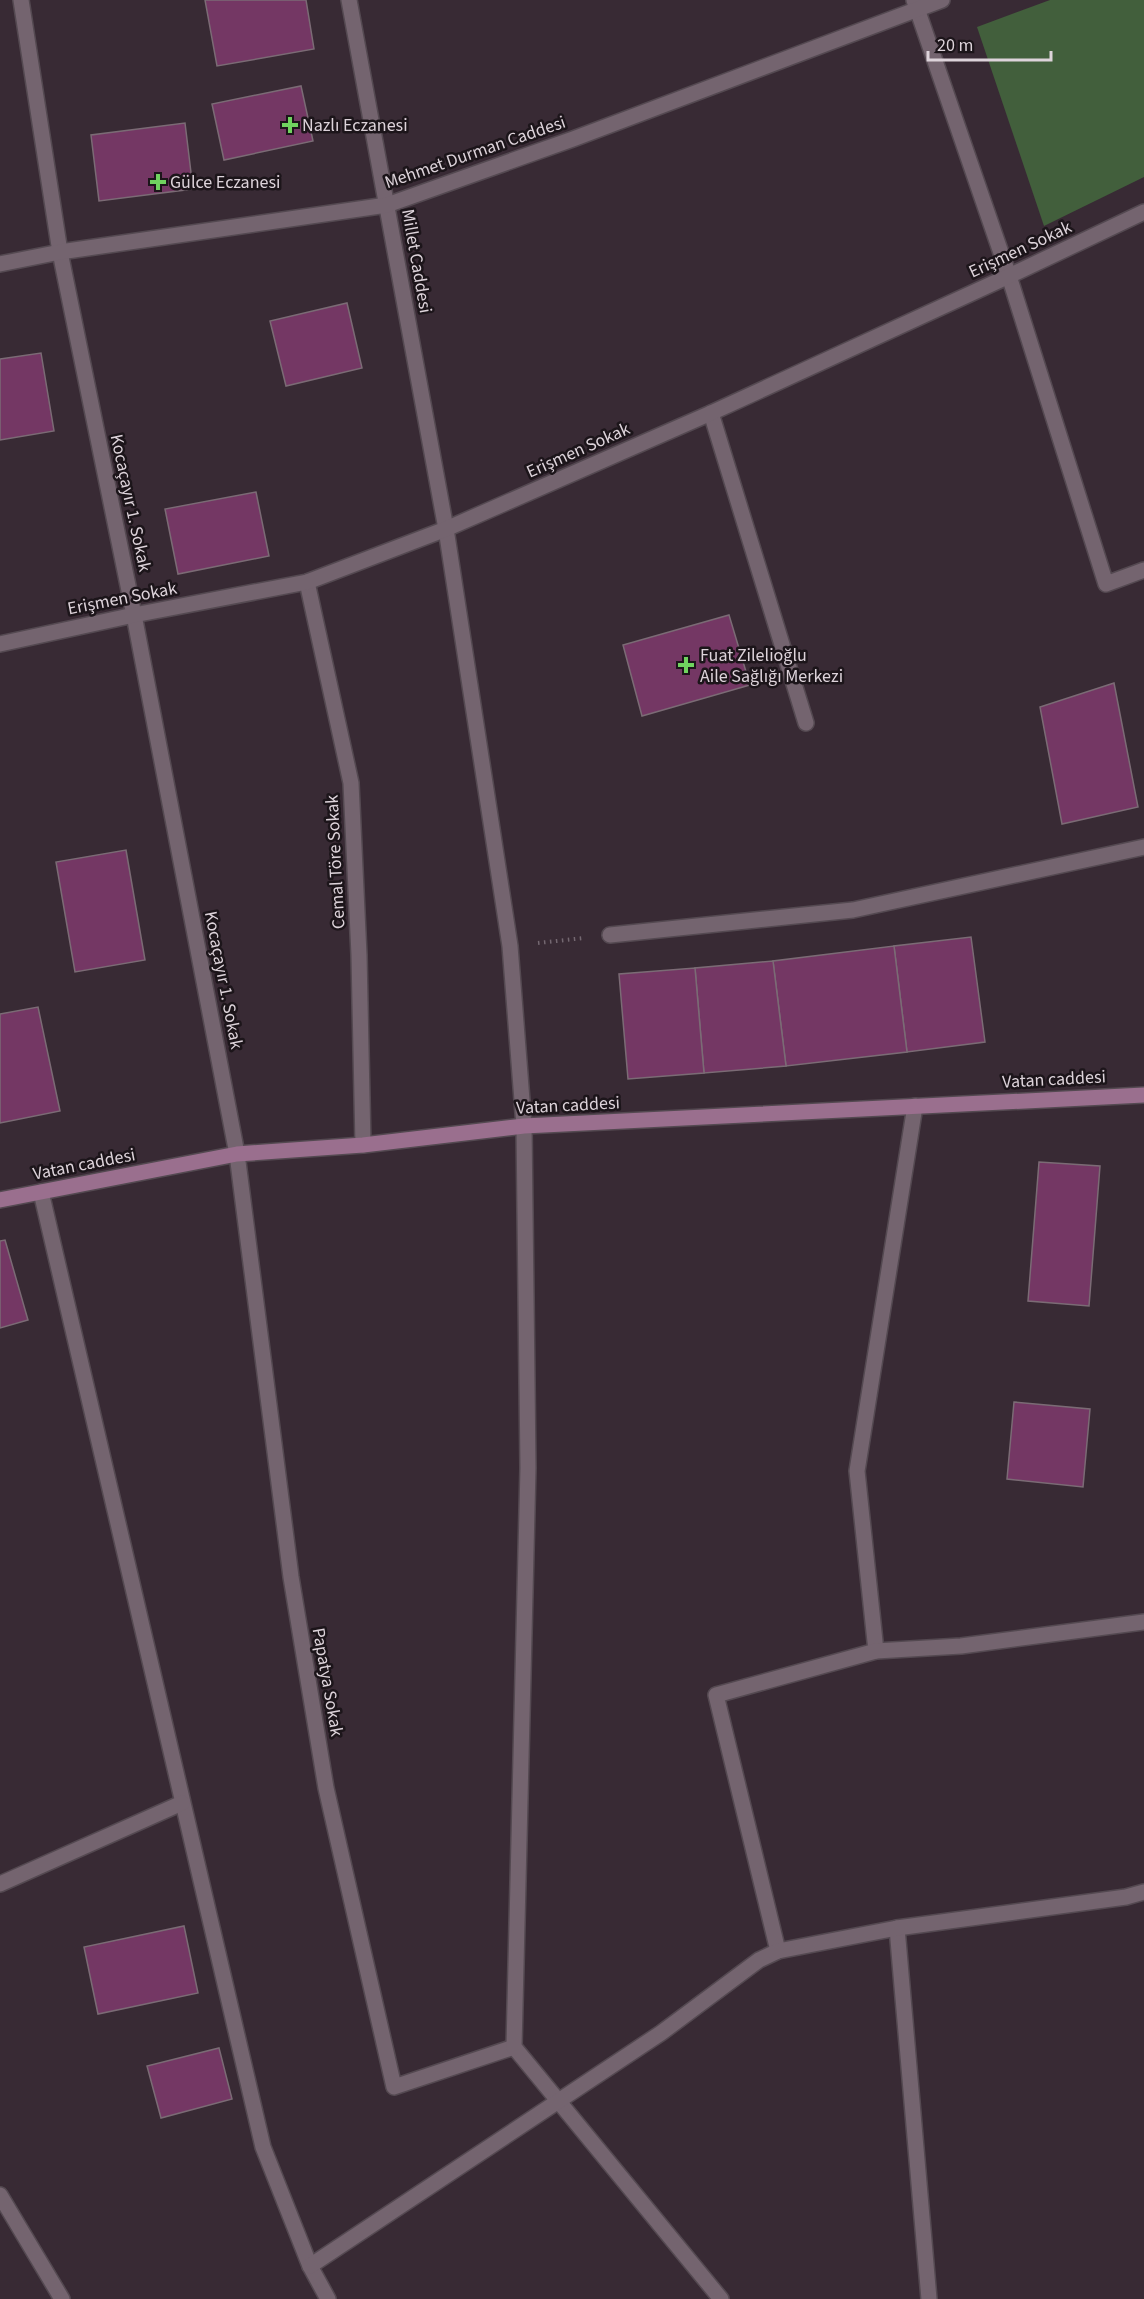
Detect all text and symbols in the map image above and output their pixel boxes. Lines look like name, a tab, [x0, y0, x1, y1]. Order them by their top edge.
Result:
scale bar	[928, 24, 1051, 62]
text: 20 m	[937, 33, 973, 58]
street label: Mehmet Durman Caddesi	[381, 110, 569, 195]
place label: Nazlı Eczanesi	[302, 113, 408, 138]
marker: Nazlı Eczanesi	[283, 118, 297, 132]
place label: Gülce Eczanesi	[170, 170, 280, 195]
marker: Gülce Eczanesi	[151, 175, 165, 189]
street label: Millet Caddesi	[395, 207, 438, 315]
street label: Erişmen Sokak	[965, 215, 1076, 284]
street label: Erişmen Sokak	[522, 416, 634, 484]
street label: Kocaçayır 1. Sokak	[104, 432, 157, 574]
street label: Erişmen Sokak	[65, 576, 179, 621]
place label: Fuat Zilelioğlu Aile Sağlığı Merkezi	[700, 643, 843, 689]
marker: Fuat Zilelioğlu Aile Sağlığı Merkezi	[677, 656, 695, 674]
street label: Cemal Töre Sokak	[319, 794, 351, 930]
street label: Kocaçayır 1. Sokak	[198, 909, 249, 1051]
street label: Vatan caddesi	[1001, 1064, 1107, 1095]
street label: Vatan caddesi	[515, 1090, 621, 1121]
street label: Vatan caddesi	[31, 1142, 137, 1187]
street label: Papatya Sokak	[306, 1626, 349, 1738]

